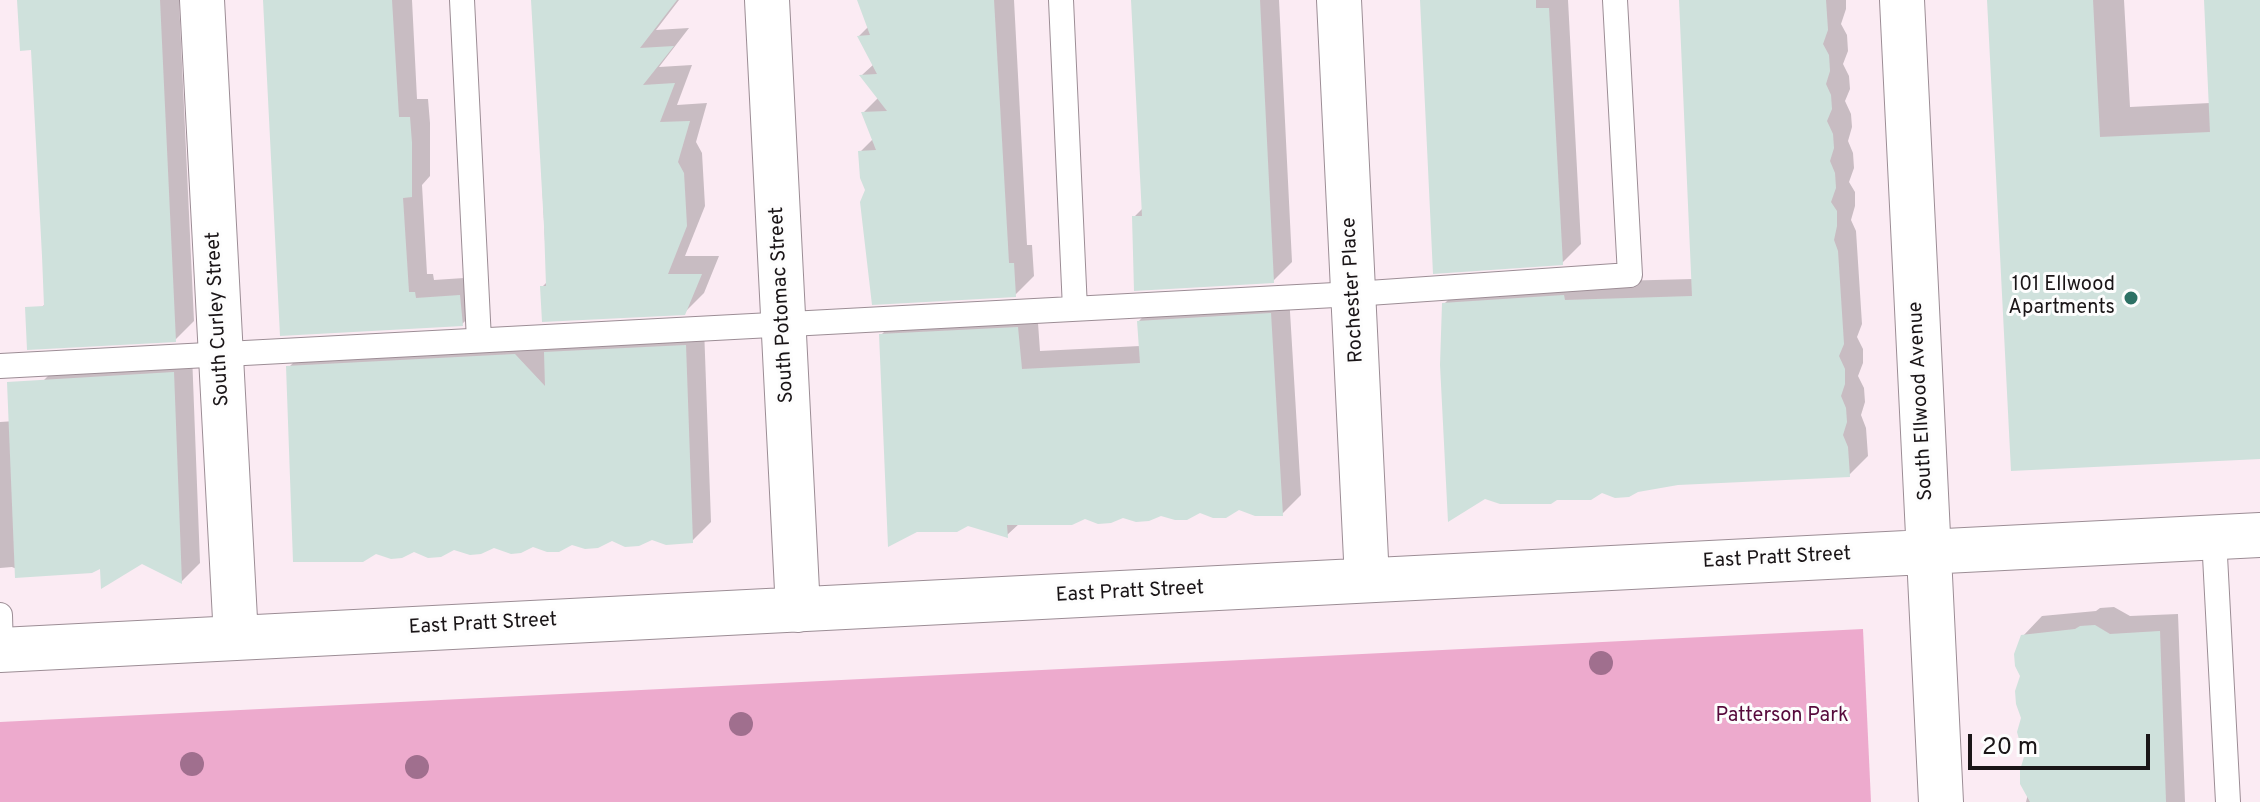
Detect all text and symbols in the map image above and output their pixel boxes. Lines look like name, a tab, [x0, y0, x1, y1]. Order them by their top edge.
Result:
street label: South Potomac Street	[766, 206, 800, 404]
street label: Rochester Place	[1338, 216, 1370, 364]
street label: South Curley Street	[202, 231, 236, 407]
place label: 101 Ellwood Apartments	[2008, 274, 2115, 321]
marker: 101 Ellwood Apartments	[2122, 289, 2140, 307]
street label: South Ellwood Avenue	[1905, 301, 1939, 501]
street label: East Pratt Street	[1702, 543, 1852, 575]
street label: East Pratt Street	[1055, 577, 1205, 609]
street label: East Pratt Street	[408, 609, 558, 641]
park label: Patterson Park	[1715, 705, 1849, 729]
scale bar	[1972, 718, 2154, 768]
text: 20 m	[1982, 733, 2038, 763]

